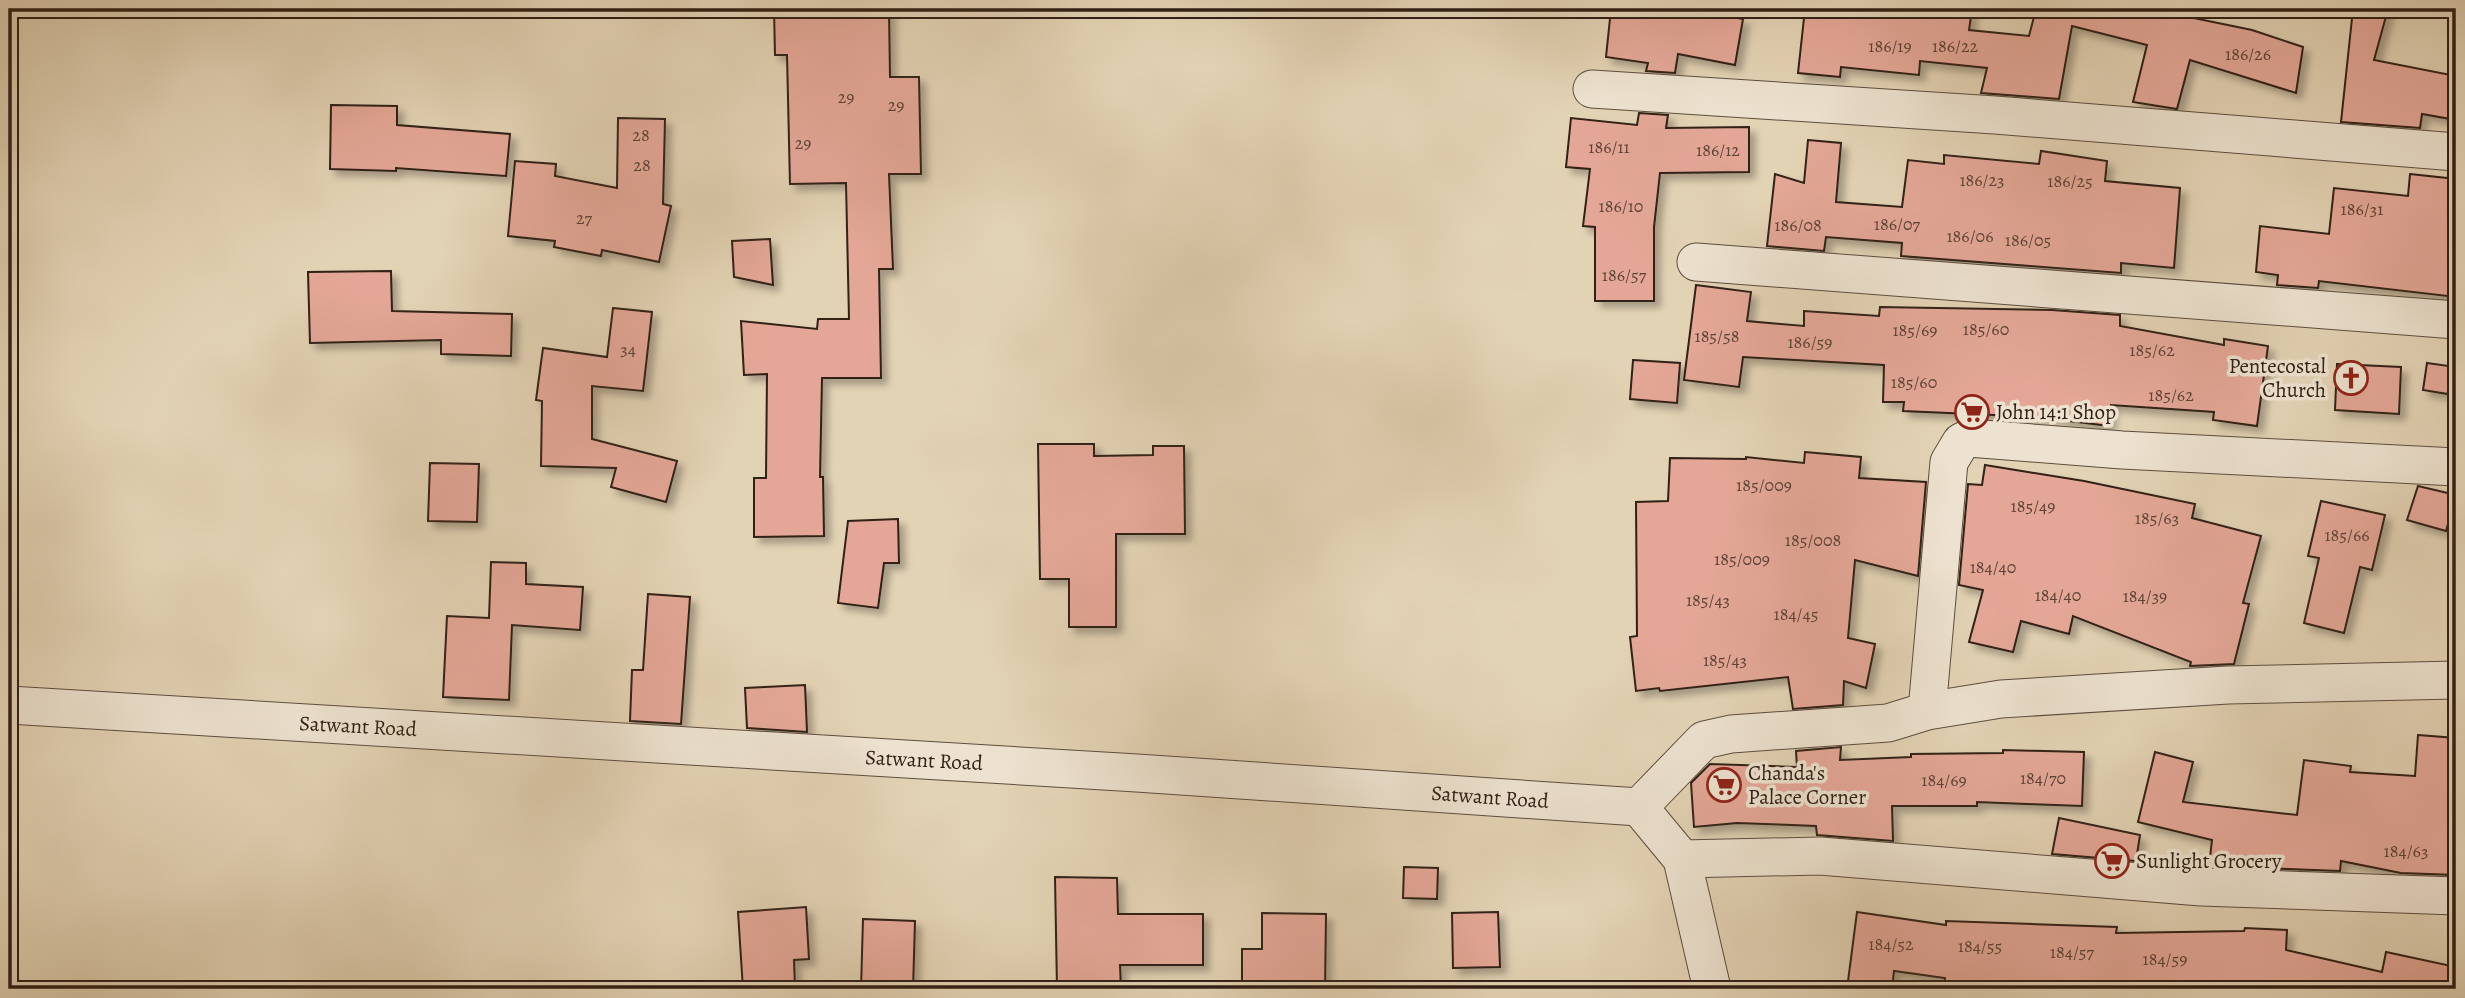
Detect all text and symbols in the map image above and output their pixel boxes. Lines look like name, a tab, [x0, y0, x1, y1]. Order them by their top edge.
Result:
house number: 186/19	[1868, 34, 1912, 58]
house number: 186/22	[1932, 34, 1979, 58]
house number: 186/26	[2225, 42, 2271, 66]
house number: 29	[838, 85, 854, 109]
house number: 29	[888, 93, 904, 117]
house number: 28	[632, 123, 650, 147]
house number: 29	[795, 131, 811, 155]
house number: 186/11	[1588, 135, 1630, 159]
house number: 186/12	[1696, 138, 1740, 162]
house number: 28	[633, 153, 651, 177]
house number: 186/23	[1959, 168, 2005, 192]
house number: 186/25	[2047, 169, 2093, 193]
house number: 186/10	[1599, 194, 1643, 218]
house number: 186/31	[2341, 197, 2383, 221]
house number: 27	[576, 206, 592, 230]
house number: 186/07	[1874, 212, 1921, 236]
house number: 186/08	[1774, 213, 1822, 237]
house number: 186/06	[1946, 224, 1994, 248]
house number: 186/05	[2005, 228, 2051, 252]
house number: 186/57	[1602, 263, 1647, 287]
house number: 185/60	[1963, 317, 2009, 341]
house number: 185/69	[1892, 318, 1938, 342]
house number: 185/58	[1694, 324, 1740, 348]
house number: 186/59	[1787, 330, 1833, 354]
house number: 34	[620, 337, 636, 361]
house number: 185/62	[2129, 338, 2175, 362]
place label: Pentecostal Church	[2229, 352, 2326, 404]
church icon: Pentecostal Church	[2332, 359, 2370, 397]
house number: 185/60	[1891, 370, 1937, 394]
house number: 185/62	[2148, 383, 2194, 407]
supermarket icon: John 14:1 Shop	[1953, 393, 1991, 431]
place label: John 14:1 Shop	[1996, 398, 2116, 426]
house number: 185/009	[1736, 473, 1792, 497]
house number: 185/49	[2011, 494, 2055, 518]
house number: 185/63	[2135, 506, 2179, 530]
house number: 185/66	[2324, 523, 2370, 547]
house number: 185/008	[1785, 528, 1841, 552]
house number: 185/009	[1714, 547, 1770, 571]
house number: 184/40	[1970, 555, 2016, 579]
house number: 184/40	[2035, 583, 2081, 607]
house number: 184/39	[2123, 584, 2167, 608]
house number: 185/43	[1686, 588, 1730, 612]
house number: 184/45	[1774, 602, 1818, 626]
house number: 185/43	[1703, 648, 1747, 672]
street label: Satwant Road	[298, 709, 418, 743]
street label: Satwant Road	[864, 743, 984, 777]
place label: Chanda's Palace Corner	[1748, 759, 1866, 811]
supermarket icon: Chanda's Palace Corner	[1705, 766, 1743, 804]
house number: 184/70	[2020, 766, 2066, 790]
house number: 184/69	[1921, 768, 1967, 792]
street label: Satwant Road	[1430, 779, 1551, 815]
house number: 184/63	[2384, 839, 2428, 863]
supermarket icon: Sunlight Grocery	[2093, 842, 2131, 880]
place label: Sunlight Grocery	[2136, 847, 2282, 875]
house number: 184/52	[1868, 932, 1914, 956]
house number: 184/55	[1958, 934, 2002, 958]
house number: 184/57	[2050, 940, 2095, 964]
house number: 184/59	[2143, 947, 2187, 971]

